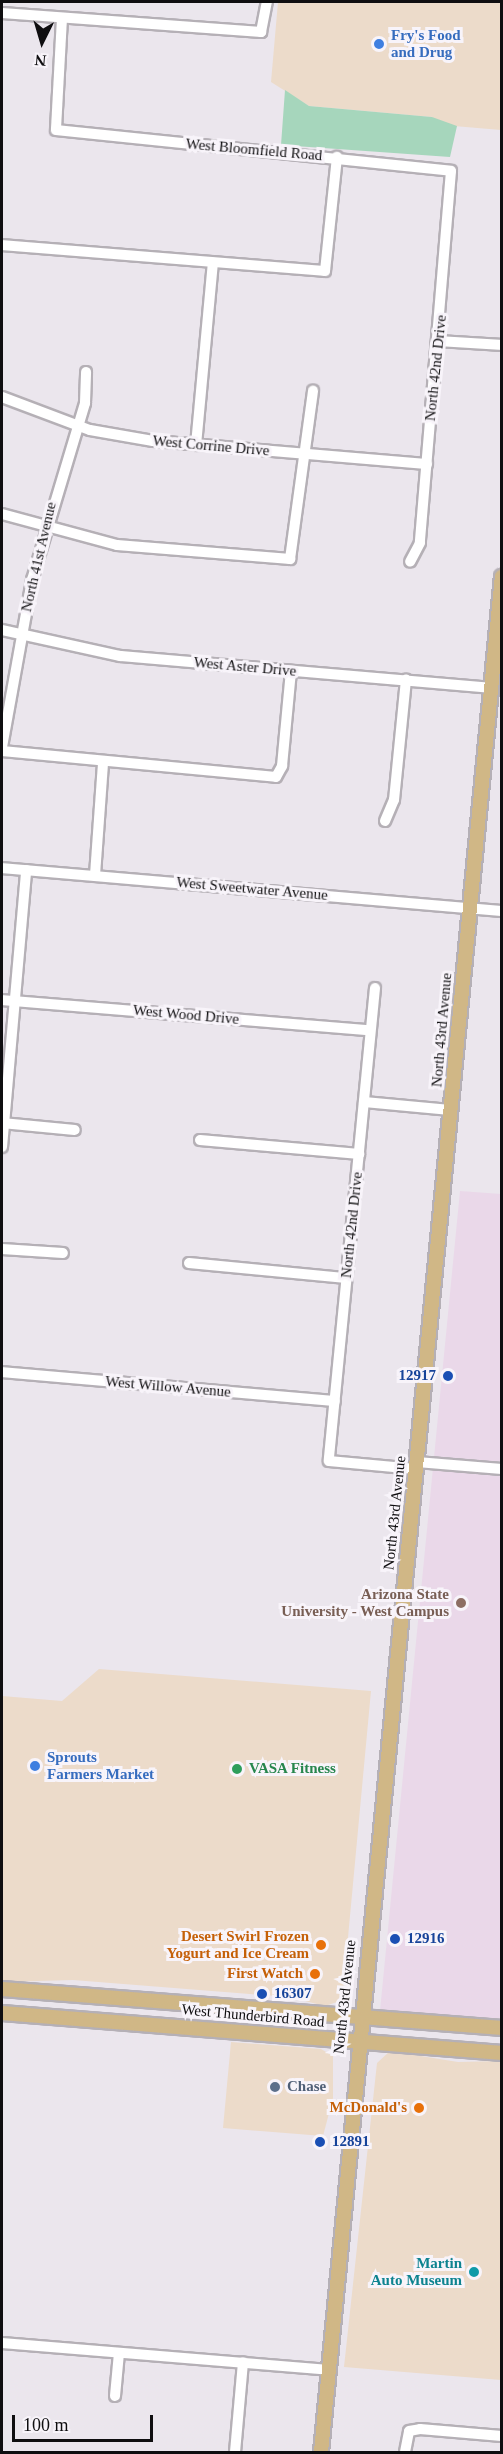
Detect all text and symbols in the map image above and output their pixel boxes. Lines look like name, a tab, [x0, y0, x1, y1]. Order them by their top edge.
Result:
north arrow	[12, 12, 72, 72]
place label: Fry's Food and Drug	[391, 26, 461, 61]
marker: Fry's Food and Drug	[372, 37, 386, 51]
text: N	[34, 51, 47, 69]
street label: West Bloomfield Road	[185, 135, 323, 165]
street label: North 42nd Drive	[421, 314, 451, 422]
street label: West Corrine Drive	[152, 432, 270, 460]
street label: North 41st Avenue	[18, 500, 60, 614]
street label: West Aster Drive	[193, 654, 297, 680]
street label: West Sweetwater Avenue	[175, 873, 329, 905]
street label: North 43rd Avenue	[428, 972, 456, 1088]
street label: West Wood Drive	[132, 1001, 240, 1029]
street label: North 42nd Drive	[337, 1171, 367, 1279]
place label: 12917	[398, 1367, 436, 1385]
marker: 12917	[441, 1369, 455, 1383]
street label: West Willow Avenue	[104, 1372, 232, 1402]
street label: North 43rd Avenue	[380, 1455, 410, 1571]
place label: Arizona State University - West Campus	[281, 1585, 449, 1620]
marker: Arizona State University - West Campus	[454, 1596, 468, 1610]
place label: Sprouts Farmers Market	[47, 1748, 154, 1783]
marker: Sprouts Farmers Market	[28, 1759, 42, 1773]
place label: VASA Fitness	[249, 1760, 337, 1778]
marker: VASA Fitness	[230, 1762, 244, 1776]
place label: Desert Swirl Frozen Yogurt and Ice Cream	[166, 1927, 309, 1962]
place label: 12916	[407, 1930, 444, 1948]
marker: 12916	[388, 1932, 402, 1946]
marker: Desert Swirl Frozen Yogurt and Ice Cream	[314, 1938, 328, 1952]
street label: North 43rd Avenue	[330, 1939, 360, 2055]
place label: First Watch	[227, 1965, 303, 1983]
marker: First Watch	[308, 1967, 322, 1981]
place label: 16307	[274, 1985, 312, 2003]
marker: 16307	[255, 1987, 269, 2001]
street label: West Thunderbird Road	[181, 2001, 325, 2031]
place label: Chase	[287, 2078, 326, 2096]
marker: Chase	[268, 2080, 282, 2094]
place label: McDonald's	[329, 2099, 407, 2117]
marker: McDonald's	[412, 2101, 426, 2115]
place label: 12891	[332, 2133, 370, 2151]
marker: 12891	[313, 2135, 327, 2149]
place label: Martin Auto Museum	[371, 2254, 462, 2289]
marker: Martin Auto Museum	[467, 2265, 481, 2279]
scale bar	[15, 2403, 156, 2441]
text: 100 m	[23, 2415, 69, 2435]

